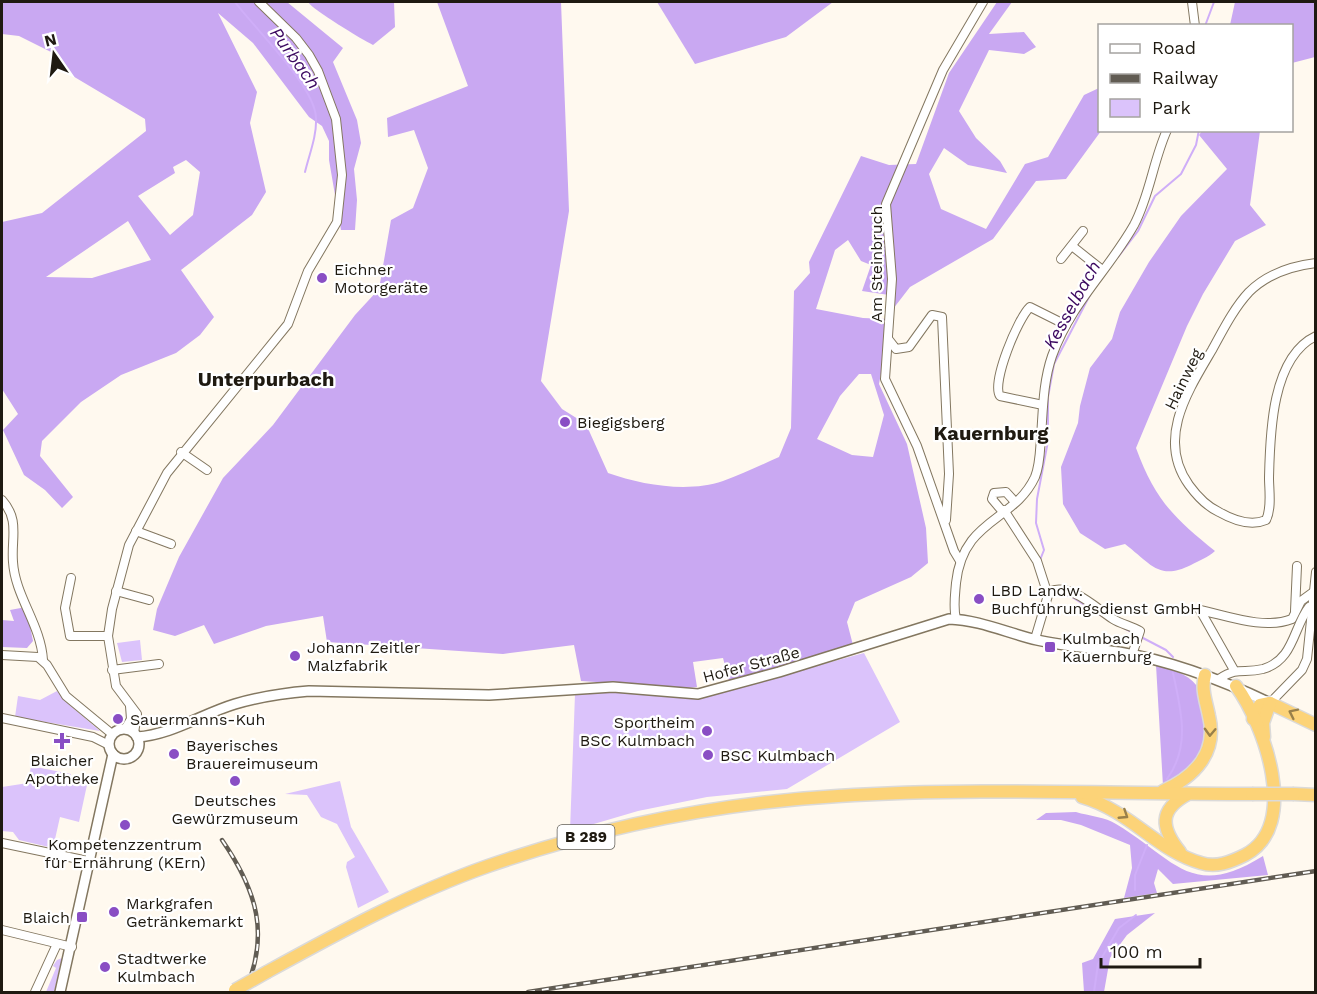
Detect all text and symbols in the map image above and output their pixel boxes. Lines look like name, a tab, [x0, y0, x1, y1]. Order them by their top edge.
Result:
water label: Purbach	[266, 23, 325, 93]
north arrow	[24, 24, 84, 84]
legend	[1098, 24, 1293, 132]
text: N	[42, 29, 59, 51]
text: Road	[1152, 37, 1196, 58]
text: Railway	[1152, 67, 1219, 88]
text: Park	[1152, 97, 1191, 118]
street label: Am Steinbruch	[867, 206, 886, 322]
water label: Kesselbach	[1039, 257, 1104, 353]
place label: Eichner Motorgeräte	[334, 260, 428, 297]
marker: Eichner Motorgeräte	[315, 271, 329, 285]
street label: Hainweg	[1161, 345, 1207, 413]
district label: Unterpurbach	[198, 367, 334, 391]
place label: Biegigsberg	[577, 413, 665, 432]
marker: Biegigsberg	[558, 415, 572, 429]
district label: Kauernburg	[934, 421, 1049, 445]
place label: LBD Landw. Buchführungsdienst GmbH	[991, 581, 1202, 618]
marker: LBD Landw. Buchführungsdienst GmbH	[972, 592, 986, 606]
place label: Kulmbach Kauernburg	[1062, 629, 1152, 666]
place label: Johann Zeitler Malzfabrik	[307, 638, 421, 675]
marker: Kulmbach Kauernburg	[1043, 640, 1057, 654]
street label: Hofer Straße	[701, 642, 802, 687]
marker: Johann Zeitler Malzfabrik	[288, 649, 302, 663]
one-way arrow	[1289, 709, 1300, 721]
place label: Sauermanns-Kuh	[130, 710, 265, 729]
marker: Sauermanns-Kuh	[111, 712, 125, 726]
place label: Sportheim BSC Kulmbach	[580, 713, 695, 750]
marker: Sportheim BSC Kulmbach	[700, 724, 714, 738]
one-way arrow	[1204, 728, 1216, 737]
marker: Blaicher Apotheke	[55, 734, 69, 748]
place label: Bayerisches Brauereimuseum	[186, 736, 319, 773]
place label: BSC Kulmbach	[720, 746, 835, 765]
marker: Bayerisches Brauereimuseum	[167, 747, 181, 761]
marker: BSC Kulmbach	[701, 748, 715, 762]
place label: Blaicher Apotheke	[25, 751, 99, 788]
marker: Deutsches Gewürzmuseum	[228, 774, 242, 788]
place label: Deutsches Gewürzmuseum	[172, 791, 298, 828]
one-way arrow	[1117, 808, 1128, 819]
marker: Kompetenzzentrum für Ernährung (KErn)	[118, 818, 132, 832]
road number: B 289	[558, 825, 614, 849]
place label: Kompetenzzentrum für Ernährung (KErn)	[44, 835, 206, 872]
place label: Markgrafen Getränkemarkt	[126, 894, 243, 931]
marker: Markgrafen Getränkemarkt	[107, 905, 121, 919]
place label: Blaich	[22, 908, 70, 927]
marker: Blaich	[75, 910, 89, 924]
scale bar	[1101, 931, 1200, 969]
text: 100 m	[1110, 941, 1163, 962]
place label: Stadtwerke Kulmbach	[117, 949, 207, 986]
marker: Stadtwerke Kulmbach	[98, 960, 112, 974]

